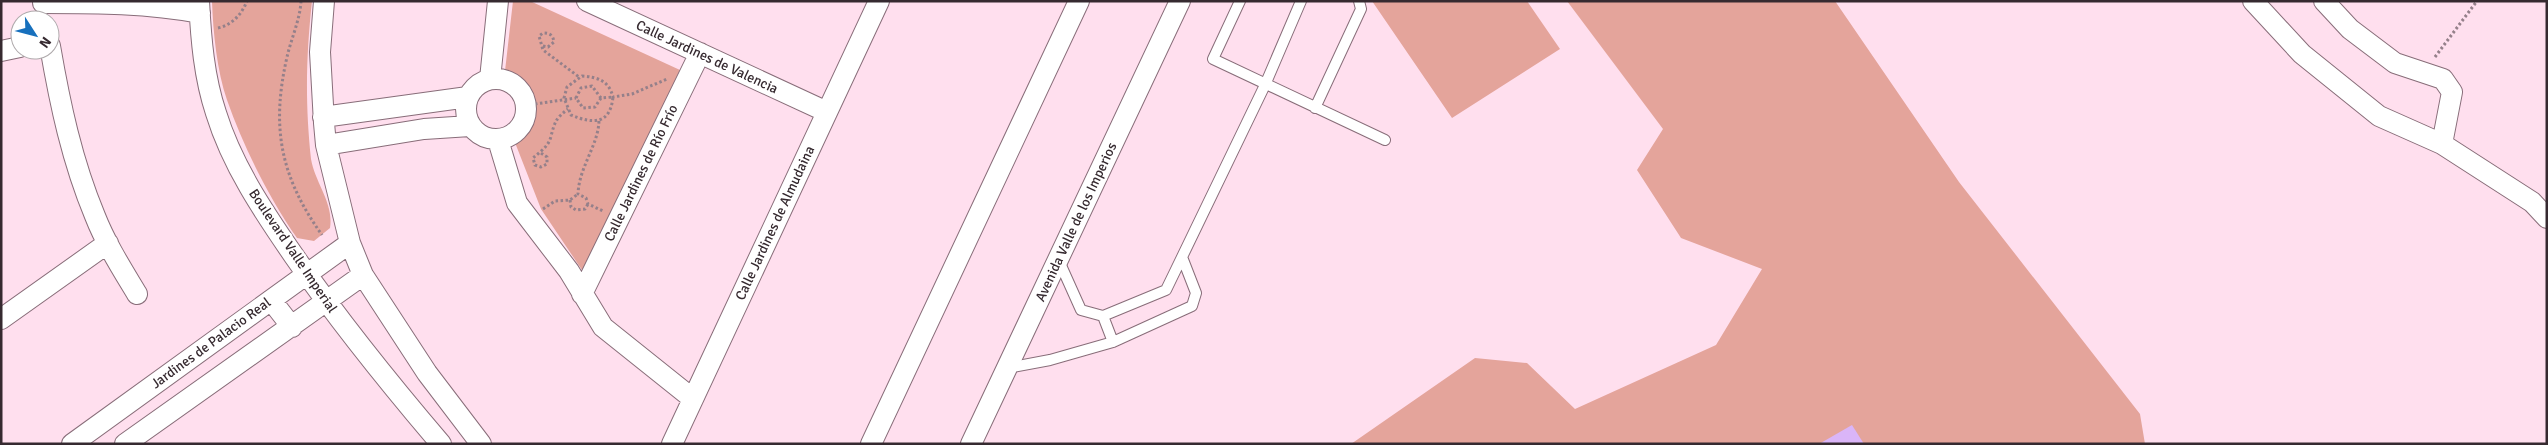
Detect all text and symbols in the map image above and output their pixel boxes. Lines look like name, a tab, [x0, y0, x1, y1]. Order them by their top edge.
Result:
north arrow	[10, 10, 60, 60]
street label: Calle Jardines de Valencia	[633, 17, 781, 97]
text: N	[35, 33, 55, 51]
street label: Calle Jardines de Río Frío	[600, 102, 682, 244]
street label: Avenida Valle de los Imperios	[1032, 140, 1120, 304]
street label: Calle Jardines de Almudaina	[732, 143, 818, 303]
street label: Boulevard Valle Imperial	[245, 186, 341, 316]
street label: Jardines de Palacio Real	[148, 294, 274, 392]

